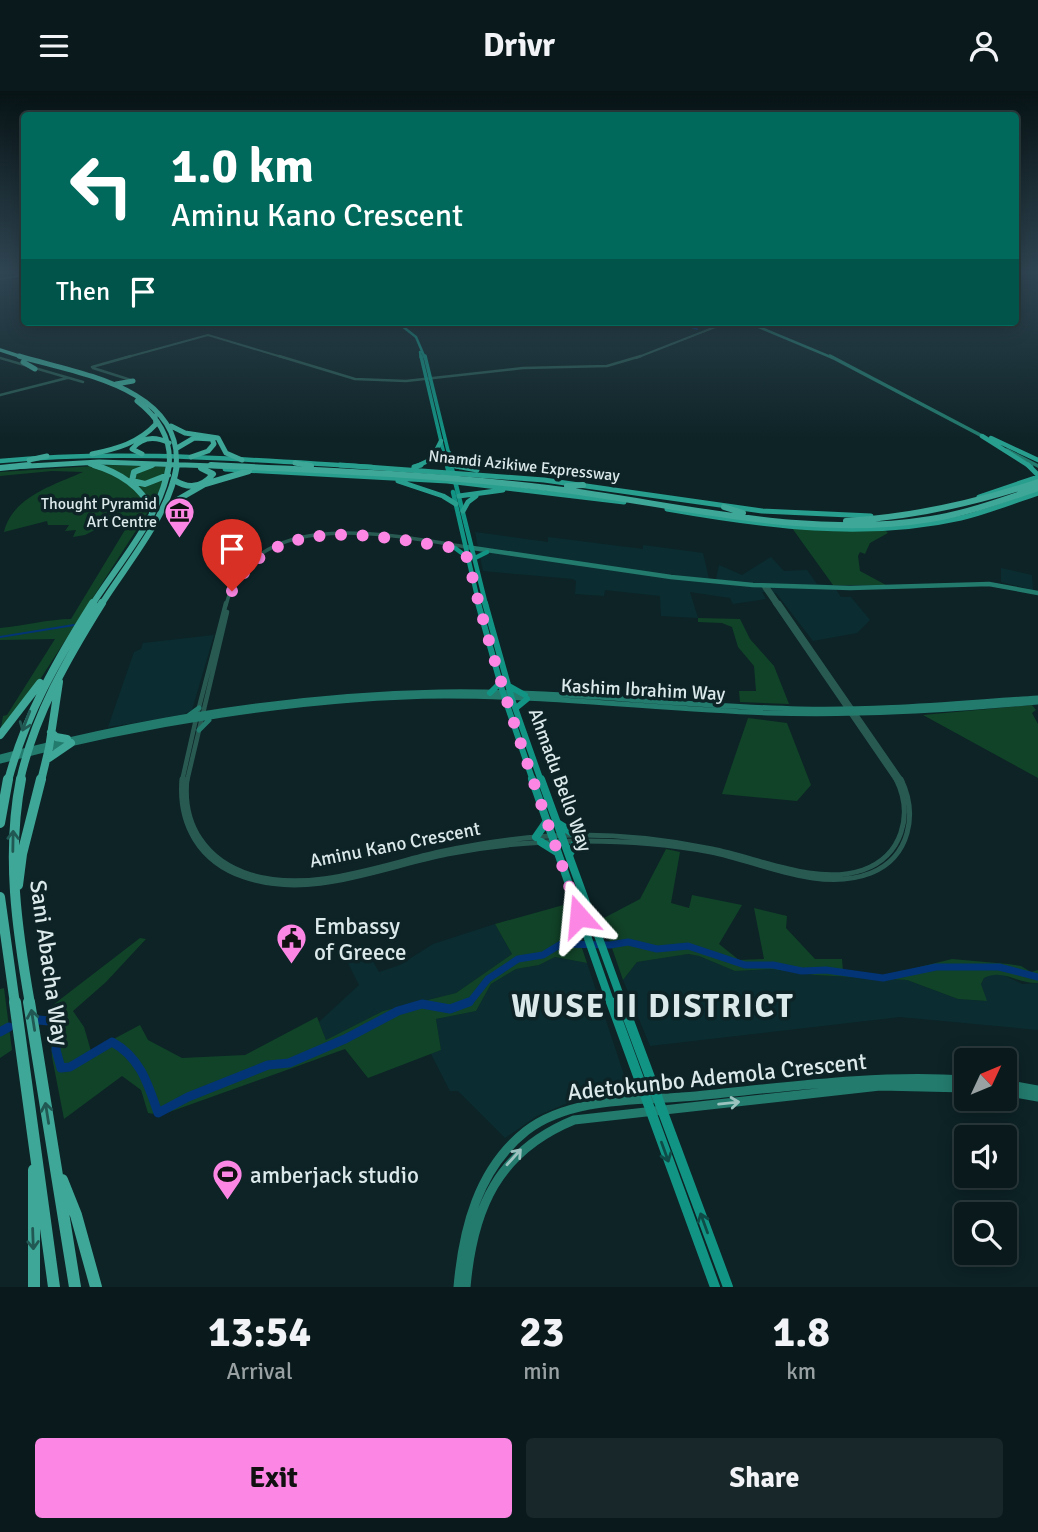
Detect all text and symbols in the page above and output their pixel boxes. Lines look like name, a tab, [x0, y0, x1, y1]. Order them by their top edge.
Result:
text: Drivr	[483, 26, 555, 65]
icon: menu	[35, 27, 73, 65]
icon: person	[965, 27, 1003, 65]
text: 1.0 km	[171, 136, 314, 196]
icon: left	[56, 140, 147, 231]
text: Aminu Kano Crescent	[171, 196, 463, 235]
icon: arrive	[124, 273, 162, 311]
text: Then	[56, 276, 110, 308]
street label: Nnamdi Azikiwe Expressway	[427, 446, 621, 486]
place label: Thought Pyramid Art Centre	[41, 494, 157, 532]
museum icon: Thought Pyramid Art Centre	[163, 496, 197, 540]
pin	[202, 519, 262, 591]
icon: arrive	[213, 530, 251, 568]
street label: Kashim Ibrahim Way	[560, 674, 726, 706]
street label: Ahmadu Bello Way	[523, 705, 597, 855]
one-way arrow	[19, 710, 32, 732]
street label: Aminu Kano Crescent	[308, 817, 483, 873]
one-way arrow	[6, 830, 20, 853]
street label: Sani Abacha Way	[23, 878, 75, 1048]
position arrow	[542, 879, 616, 953]
place label: Embassy of Greece	[314, 912, 407, 967]
public building icon: Embassy of Greece	[274, 922, 308, 966]
district label: WUSE II DISTRICT	[511, 987, 795, 1026]
one-way arrow	[26, 1009, 39, 1032]
street label: Adetokunbo Ademola Crescent	[566, 1047, 868, 1107]
north arrow	[954, 1048, 1017, 1111]
map controls	[954, 1048, 1017, 1265]
one-way arrow	[717, 1096, 739, 1109]
one-way arrow	[40, 1102, 53, 1125]
button: sound	[954, 1125, 1017, 1188]
one-way arrow	[660, 1140, 672, 1162]
one-way arrow	[506, 1148, 522, 1166]
sports icon: amberjack studio	[210, 1158, 244, 1202]
place label: amberjack studio	[250, 1161, 419, 1190]
button: search	[954, 1202, 1017, 1265]
one-way arrow	[697, 1213, 709, 1235]
one-way arrow	[26, 1227, 39, 1250]
text: 13:54	[208, 1307, 311, 1358]
text: 23	[519, 1307, 565, 1358]
text: 1.8	[773, 1307, 830, 1358]
text: Arrival	[226, 1357, 293, 1386]
text: min	[523, 1357, 560, 1386]
text: km	[786, 1357, 816, 1386]
button: Exit	[35, 1438, 512, 1518]
button: Share	[526, 1438, 1003, 1518]

